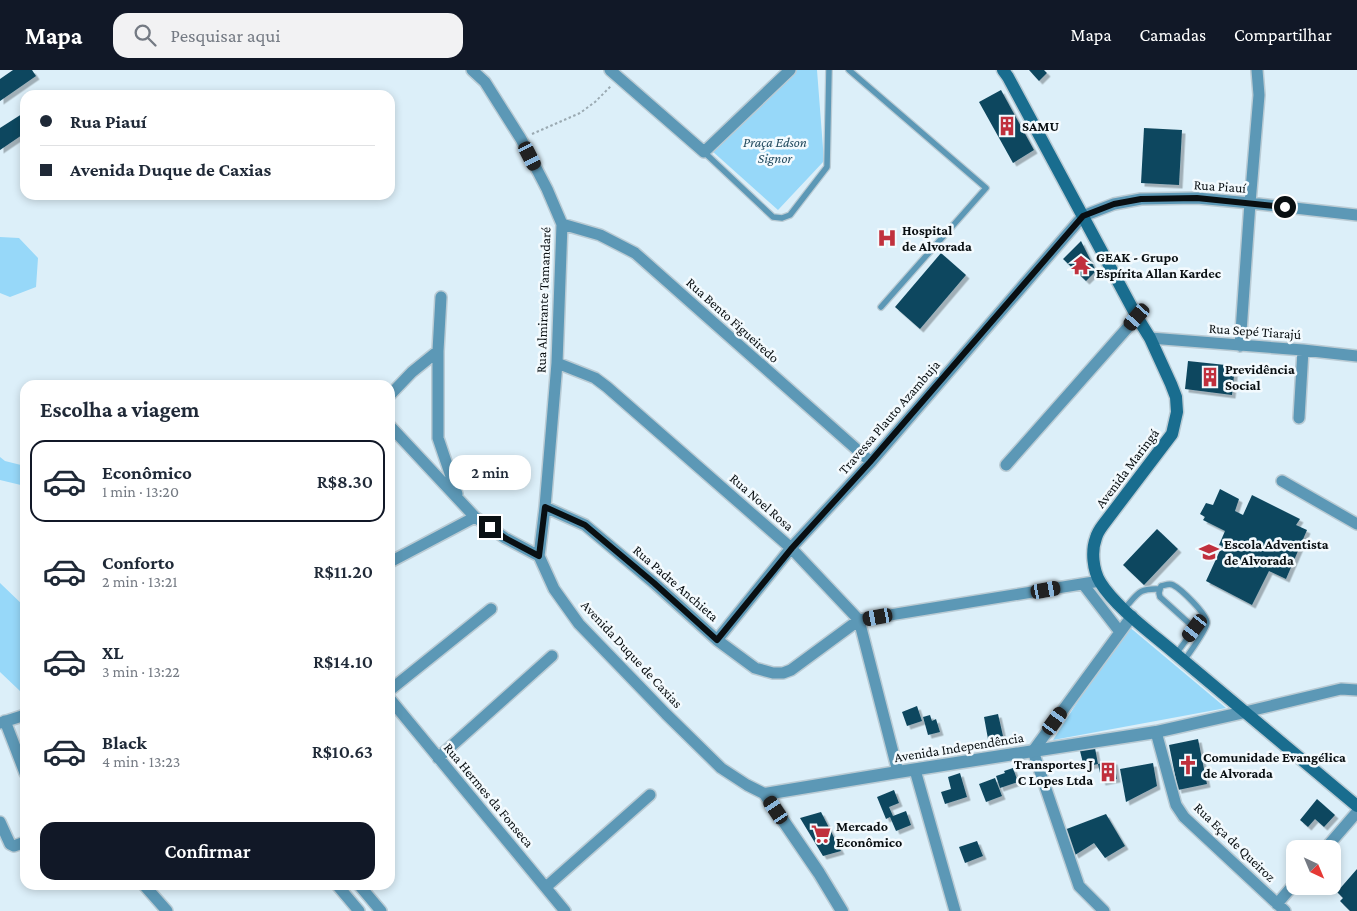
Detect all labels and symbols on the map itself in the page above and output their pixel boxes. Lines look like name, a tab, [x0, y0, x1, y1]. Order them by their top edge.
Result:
building icon: SAMU	[996, 115, 1018, 137]
place label: SAMU	[1022, 118, 1060, 134]
park label: Praça Edson Signor	[743, 134, 807, 166]
car	[516, 139, 543, 173]
street label: Rua Piauí	[1193, 176, 1247, 196]
route start	[1274, 196, 1296, 218]
place label: Hospital de Alvorada	[902, 222, 972, 254]
street label: Rua Almirante Tamandaré	[532, 227, 554, 373]
hospital icon: Hospital de Alvorada	[876, 227, 898, 249]
place label: GEAK - Grupo Espírita Allan Kardec	[1096, 249, 1222, 281]
temple icon: GEAK - Grupo Espírita Allan Kardec	[1070, 254, 1092, 276]
street label: Rua Bento Figueiredo	[683, 274, 783, 366]
car	[1121, 301, 1152, 333]
street label: Rua Sepé Tiarajú	[1208, 320, 1302, 343]
street label: Travessa Plauto Azambuja	[835, 356, 944, 478]
place label: Previdência Social	[1225, 361, 1295, 393]
building icon: Previdência Social	[1199, 366, 1221, 388]
street label: Avenida Maringá	[1092, 425, 1162, 511]
callout: 2 min	[449, 454, 531, 490]
street label: Rua Noel Rosa	[727, 470, 798, 534]
route end	[479, 516, 501, 538]
place label: Escola Adventista de Alvorada	[1224, 536, 1329, 568]
school or university icon: Escola Adventista de Alvorada	[1198, 541, 1220, 563]
street label: Rua Padre Anchieta	[630, 542, 722, 625]
car	[1029, 580, 1062, 600]
street label: Avenida Duque de Caxias	[578, 597, 686, 711]
car	[861, 607, 894, 627]
car	[1179, 612, 1210, 644]
car	[1040, 704, 1069, 738]
street label: Avenida Independência	[893, 729, 1025, 765]
street label: Rua Hermes da Fonseca	[441, 740, 538, 851]
place label: Comunidade Evangélica de Alvorada	[1203, 749, 1346, 781]
church icon: Comunidade Evangélica de Alvorada	[1177, 754, 1199, 776]
place label: Transportes J C Lopes Ltda	[1014, 756, 1093, 788]
building icon: Transportes J C Lopes Ltda	[1097, 761, 1119, 783]
car	[761, 793, 790, 827]
street label: Rua Eça de Queiroz	[1191, 799, 1279, 885]
place label: Mercado Econômico	[836, 818, 902, 850]
supermarket icon: Mercado Econômico	[810, 823, 832, 845]
north arrow	[1286, 840, 1341, 895]

